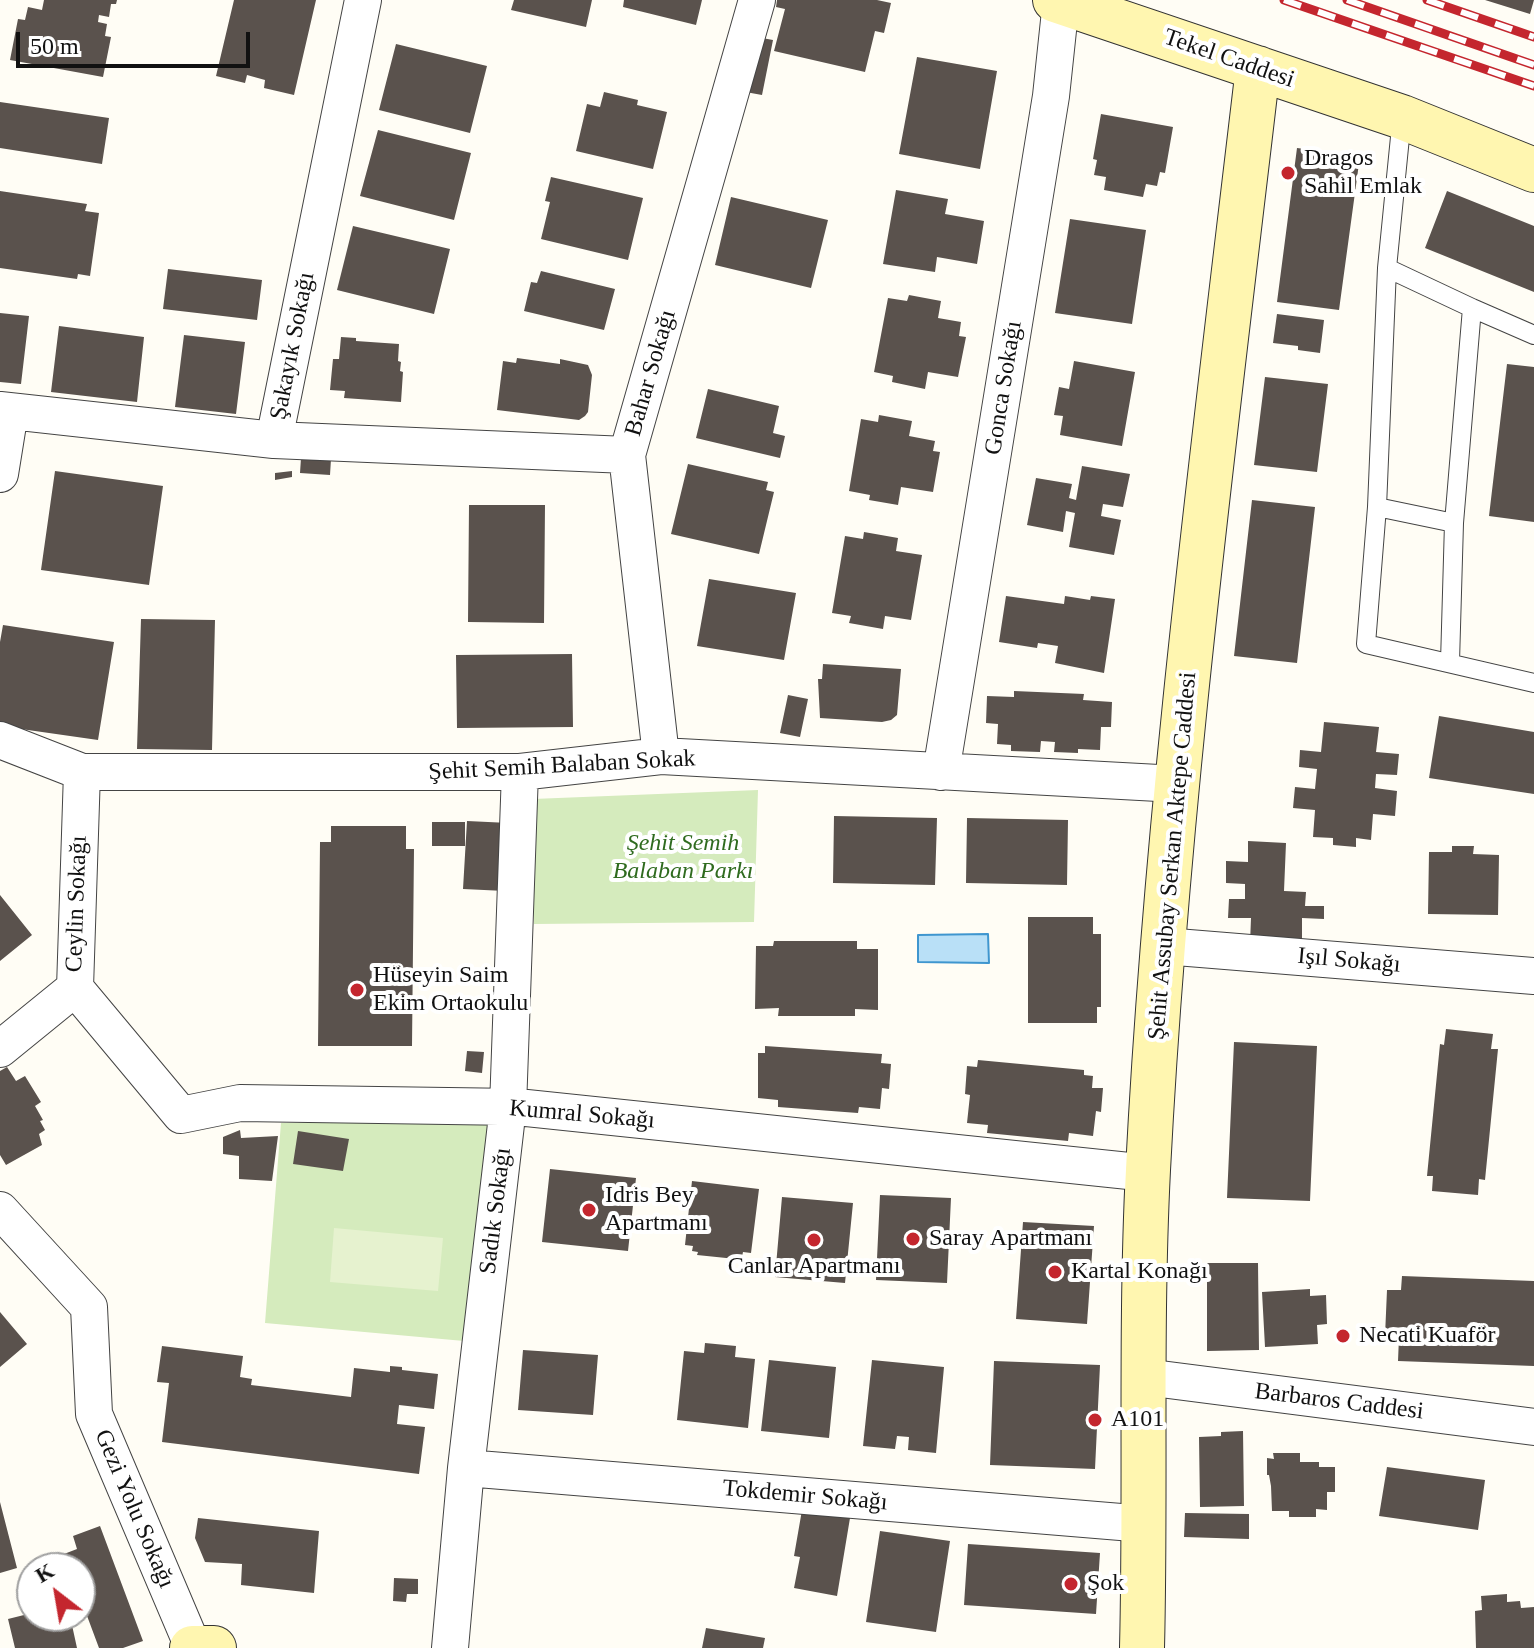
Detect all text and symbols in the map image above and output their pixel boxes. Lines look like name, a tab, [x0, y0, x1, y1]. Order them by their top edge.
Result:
scale bar	[20, 16, 254, 66]
street label: Tekel Caddesi	[1160, 23, 1298, 95]
text: 50 m	[30, 33, 79, 59]
place label: Dragos Sahil Emlak	[1304, 145, 1422, 201]
marker: Dragos Sahil Emlak	[1279, 164, 1297, 182]
street label: Şakayık Sokağı	[265, 270, 321, 422]
street label: Bahar Sokağı	[619, 307, 683, 439]
street label: Gonca Sokağı	[979, 319, 1029, 457]
street label: Şehit Assubay Serkan Aktepe Caddesi	[1143, 671, 1203, 1041]
street label: Şehit Semih Balaban Sokak	[428, 745, 696, 787]
park label: Şehit Semih Balaban Parkı	[613, 830, 753, 886]
street label: Ceylin Sokağı	[60, 835, 94, 973]
street label: Işıl Sokağı	[1296, 942, 1402, 980]
place label: Hüseyin Saim Ekim Ortaokulu	[373, 962, 528, 1018]
marker: Hüseyin Saim Ekim Ortaokulu	[348, 981, 366, 999]
street label: Kumral Sokağı	[508, 1094, 656, 1136]
street label: Sadık Sokağı	[474, 1146, 518, 1276]
place label: Idris Bey Apartmanı	[605, 1182, 708, 1238]
marker: Idris Bey Apartmanı	[580, 1201, 598, 1219]
place label: Saray Apartmanı	[929, 1225, 1092, 1253]
marker: Saray Apartmanı	[904, 1230, 922, 1248]
marker: Canlar Apartmanı	[805, 1231, 823, 1249]
place label: Canlar Apartmanı	[728, 1253, 900, 1281]
place label: Kartal Konağı	[1071, 1258, 1208, 1286]
marker: Kartal Konağı	[1046, 1263, 1064, 1281]
place label: Necati Kuaför	[1359, 1322, 1496, 1350]
marker: Necati Kuaför	[1334, 1327, 1352, 1345]
street label: Barbaros Caddesi	[1253, 1377, 1425, 1427]
place label: A101	[1111, 1406, 1164, 1434]
marker: A101	[1086, 1411, 1104, 1429]
street label: Gezi Yolu Sokağı	[88, 1425, 180, 1593]
street label: Tokdemir Sokağı	[721, 1474, 889, 1518]
north arrow	[16, 1552, 96, 1632]
text: K	[31, 1558, 58, 1588]
place label: Şok	[1087, 1570, 1124, 1598]
marker: Şok	[1062, 1575, 1080, 1593]

